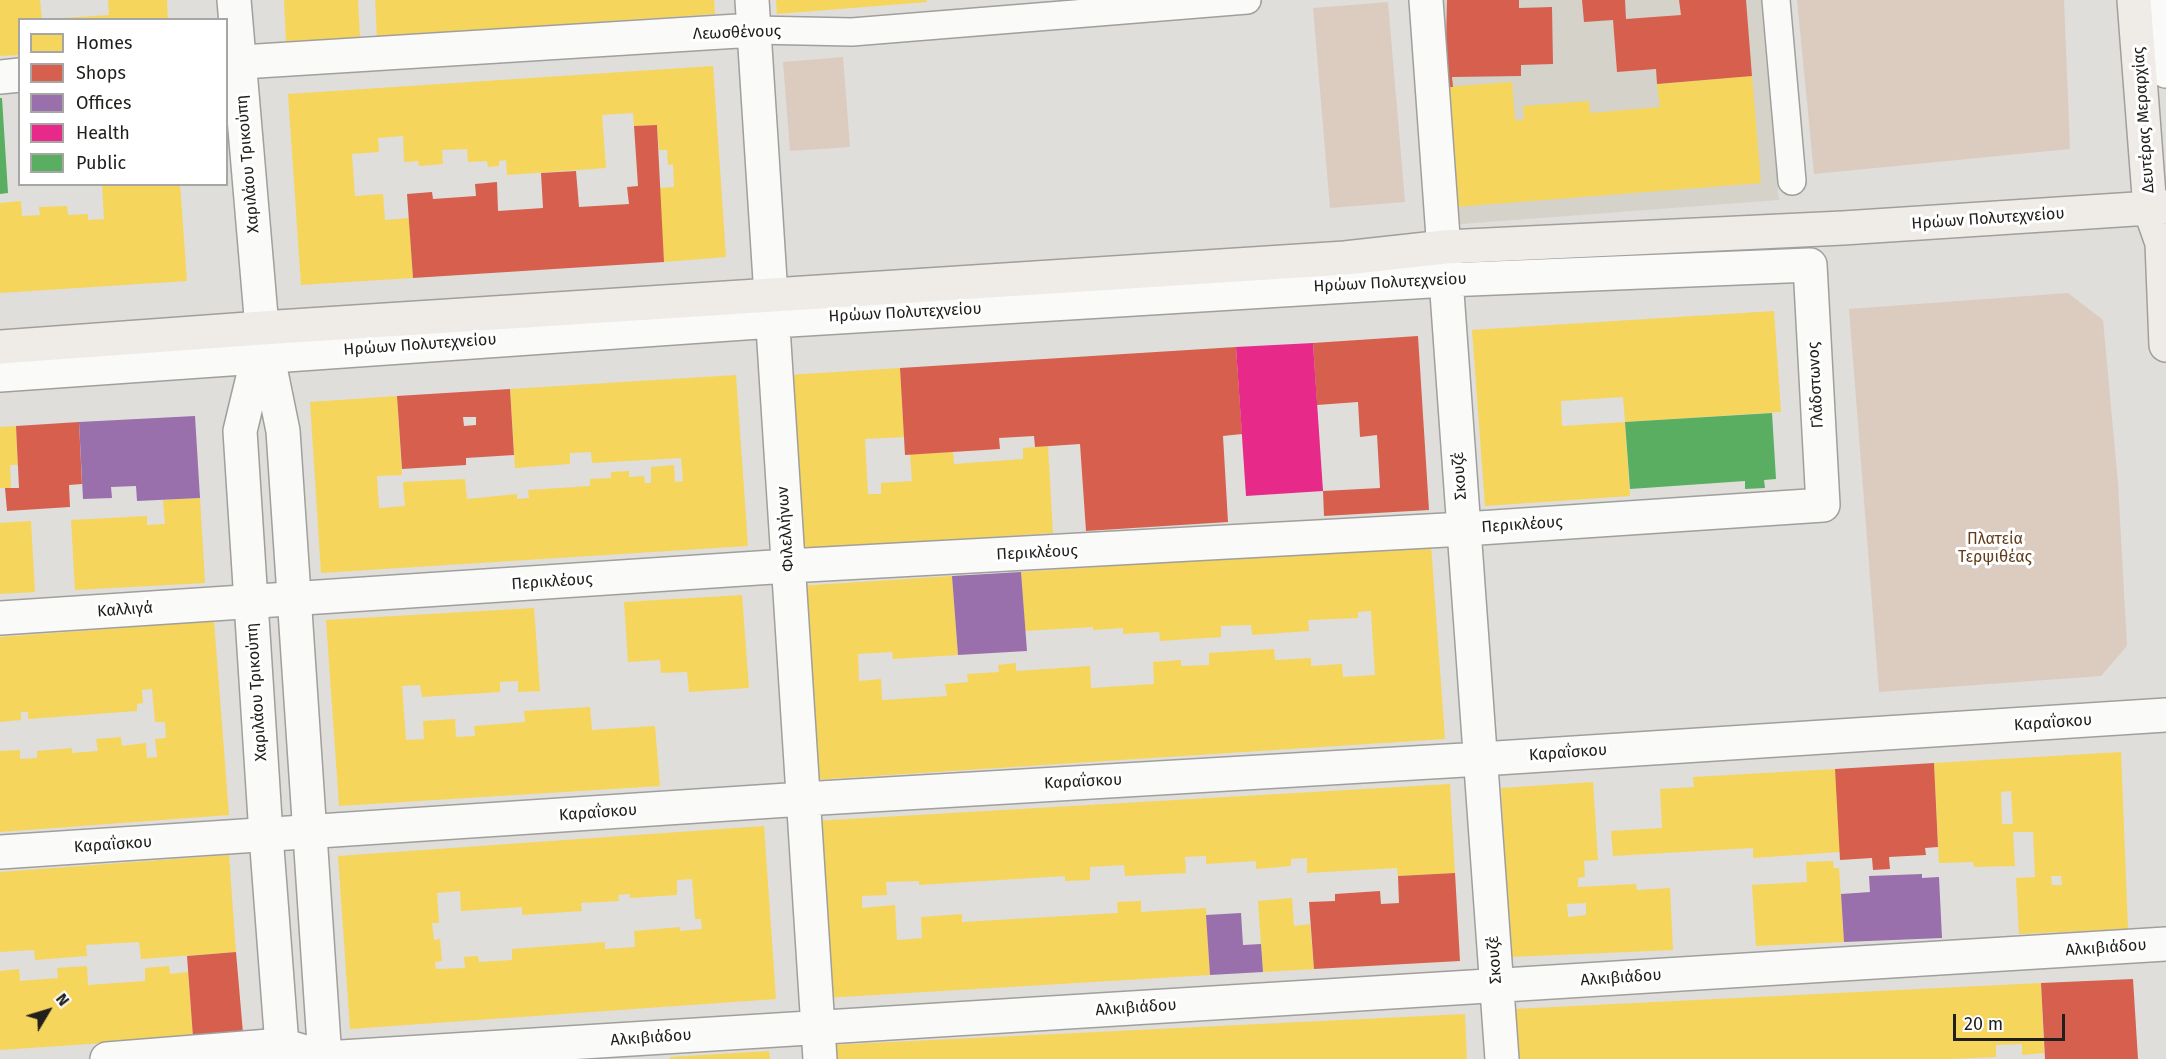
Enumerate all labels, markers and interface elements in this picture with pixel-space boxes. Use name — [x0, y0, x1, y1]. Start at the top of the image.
legend — [18, 18, 228, 186]
street label: Λεωσθένους — [692, 22, 782, 44]
text: Homes — [76, 32, 132, 54]
street label: Δευτέρας Μεραρχίας — [2129, 46, 2159, 194]
text: Shops — [76, 62, 126, 84]
text: Offices — [76, 92, 131, 114]
street label: Χαριλάου Τρικούπη — [232, 94, 264, 234]
text: Health — [76, 122, 130, 144]
text: Public — [76, 152, 126, 174]
street label: Ηρώων Πολυτεχνείου — [1911, 204, 2065, 234]
street label: Ηρώων Πολυτεχνείου — [1313, 269, 1467, 297]
street label: Ηρώων Πολυτεχνείου — [828, 299, 982, 327]
street label: Ηρώων Πολυτεχνείου — [343, 330, 497, 360]
street label: Γλάδστωνος — [1804, 341, 1828, 429]
street label: Σκουζέ — [1449, 452, 1471, 500]
street label: Φιλελλήνων — [773, 486, 799, 572]
street label: Περικλέους — [1481, 513, 1563, 537]
park label: Πλατεία Τερψιθέας — [1958, 530, 2032, 568]
street label: Περικλέους — [996, 541, 1078, 565]
street label: Περικλέους — [511, 570, 593, 594]
street label: Καλλιγά — [97, 598, 153, 622]
street label: Χαριλάου Τρικούπη — [243, 622, 271, 762]
street label: Καραΐσκου — [2013, 711, 2093, 735]
street label: Καραΐσκου — [1528, 741, 1608, 765]
street label: Καραΐσκου — [1043, 770, 1123, 794]
street label: Καραΐσκου — [558, 801, 638, 825]
street label: Καραΐσκου — [73, 833, 153, 857]
street label: Σκουζέ — [1484, 936, 1506, 984]
street label: Αλκιβιάδου — [2065, 936, 2147, 960]
street label: Αλκιβιάδου — [1580, 966, 1662, 990]
north arrow — [18, 981, 78, 1041]
text: N — [52, 990, 73, 1010]
street label: Αλκιβιάδου — [1095, 996, 1177, 1020]
scale bar — [1956, 1002, 2068, 1040]
text: 20 m — [1964, 1013, 2003, 1035]
street label: Αλκιβιάδου — [610, 1026, 692, 1050]

